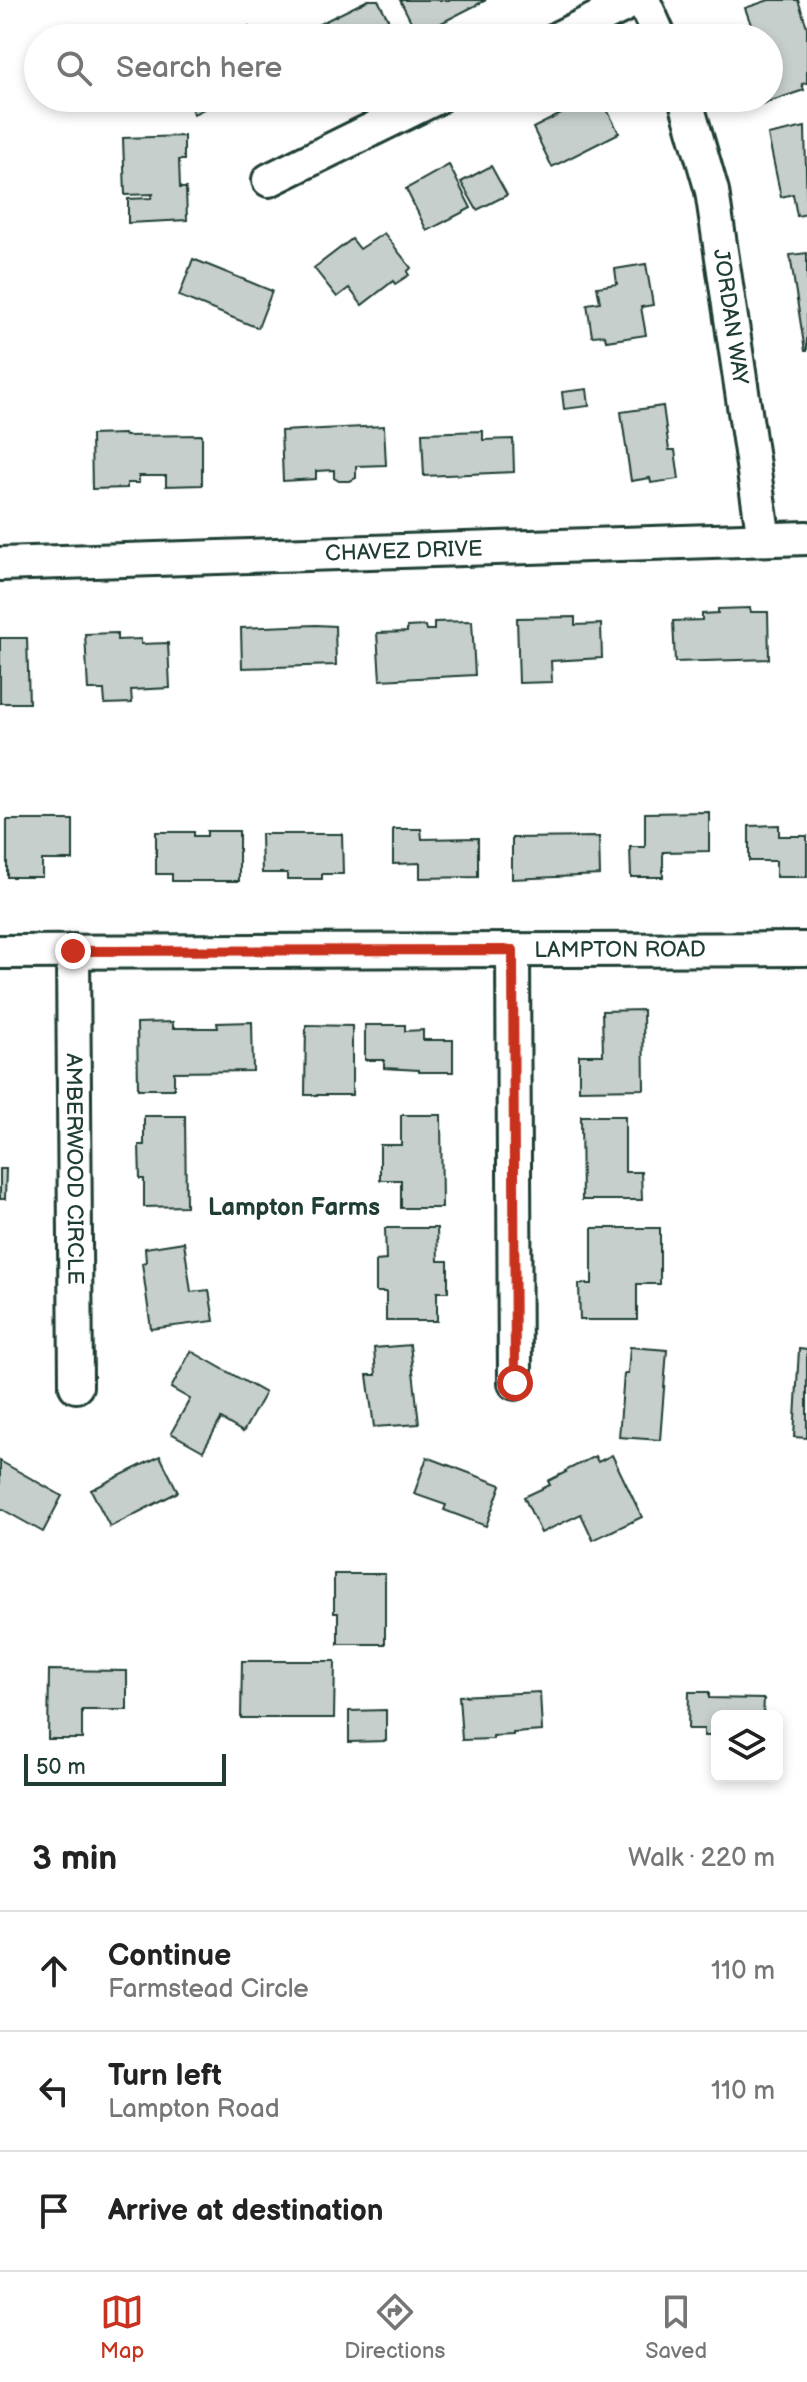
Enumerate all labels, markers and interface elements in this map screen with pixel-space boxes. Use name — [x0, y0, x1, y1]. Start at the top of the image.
search box — [24, 24, 783, 112]
icon: search — [52, 46, 96, 90]
text: Search here — [116, 50, 282, 86]
street label: JORDAN WAY — [707, 247, 754, 387]
street label: CHAVEZ DRIVE — [325, 535, 483, 567]
route end — [55, 933, 91, 969]
street label: LAMPTON ROAD — [534, 936, 706, 964]
street label: AMBERWOOD CIRCLE — [60, 1053, 89, 1285]
district label: Lampton Farms — [208, 1193, 380, 1222]
route start — [497, 1365, 533, 1401]
map controls — [711, 1710, 783, 1782]
button: layers — [711, 1710, 783, 1782]
scale bar — [24, 1750, 226, 1786]
text: 50 m — [36, 1754, 86, 1781]
text: 3 min — [32, 1838, 117, 1879]
text: Walk · 220 m — [628, 1843, 775, 1874]
text: Continue — [108, 1938, 231, 1974]
icon: ahead — [32, 1949, 76, 1993]
text: 110 m — [711, 1956, 775, 1987]
text: Farmstead Circle — [108, 1974, 309, 2005]
text: Turn left — [108, 2058, 222, 2094]
icon: left — [32, 2069, 76, 2113]
text: 110 m — [711, 2076, 775, 2107]
text: Lampton Road — [108, 2094, 280, 2125]
icon: arrive — [32, 2189, 76, 2233]
text: Arrive at destination — [108, 2193, 384, 2229]
tab: Map — [100, 2290, 144, 2365]
tab: Directions — [344, 2290, 445, 2365]
tab: Saved — [645, 2290, 707, 2365]

